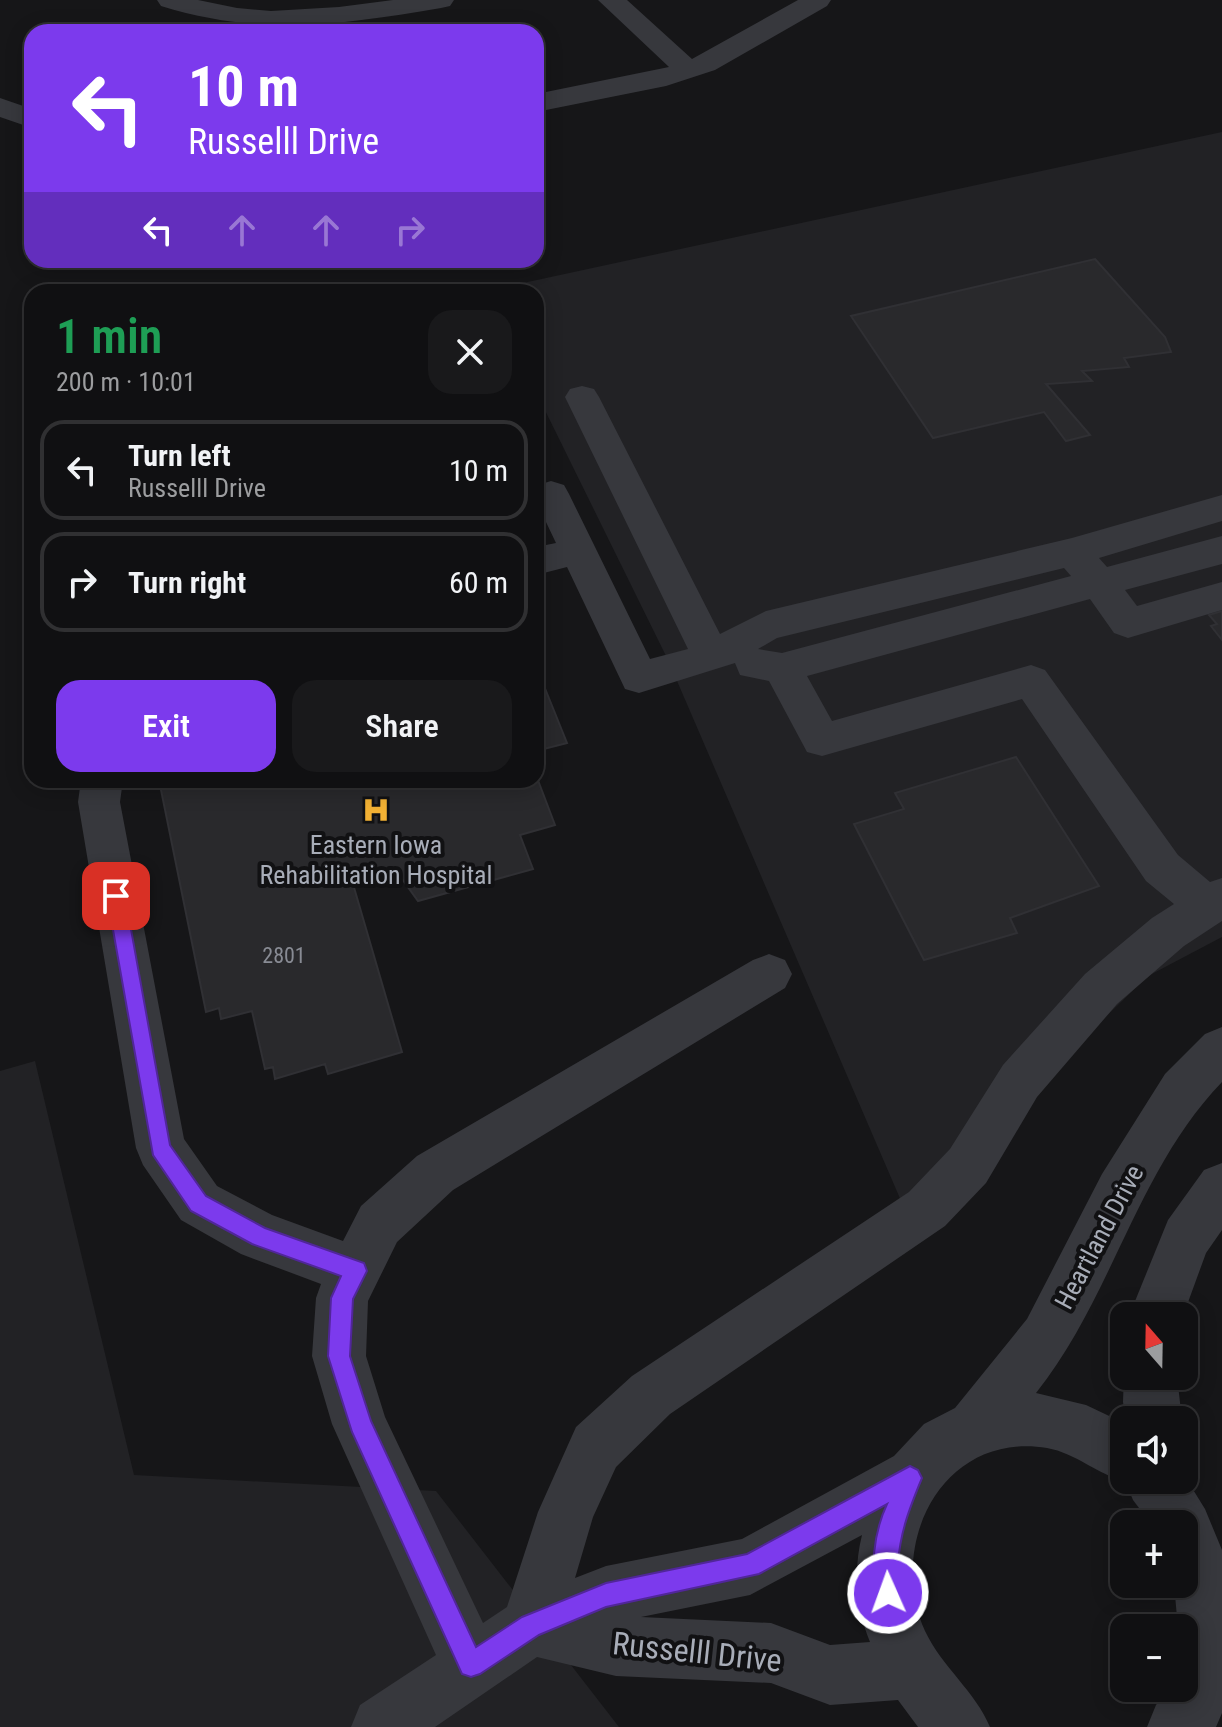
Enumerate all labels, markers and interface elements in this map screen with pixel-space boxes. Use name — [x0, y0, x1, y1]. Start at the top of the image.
text: 10 m — [188, 54, 299, 120]
icon: left — [56, 56, 160, 160]
text: Russelll Drive — [188, 121, 379, 163]
icon: left — [136, 208, 180, 252]
icon: ahead — [220, 208, 264, 252]
icon: ahead — [304, 208, 348, 252]
icon: right — [388, 208, 432, 252]
text: 1 min — [56, 308, 162, 365]
button: close — [428, 310, 512, 394]
text: 200 m · 10:01 — [56, 367, 196, 397]
text: Turn left — [128, 438, 231, 473]
icon: left — [60, 448, 104, 492]
text: 10 m — [449, 453, 508, 488]
text: Russelll Drive — [128, 473, 266, 503]
icon: right — [60, 560, 104, 604]
text: Turn right — [128, 565, 246, 600]
text: 60 m — [449, 565, 508, 600]
button: Exit — [56, 680, 276, 772]
button: Share — [292, 680, 512, 772]
hospital icon: Eastern Iowa Rehabilitation Hospital — [361, 795, 391, 825]
place label: Eastern Iowa Rehabilitation Hospital — [259, 830, 493, 890]
pin — [82, 862, 150, 930]
icon: arrive — [94, 874, 138, 918]
house number: 2801 — [262, 943, 306, 968]
street label: Heartland Drive — [1048, 1160, 1150, 1314]
north arrow — [1110, 1302, 1198, 1390]
map controls — [1110, 1302, 1198, 1702]
button: sound — [1110, 1406, 1198, 1494]
button: + — [1110, 1510, 1198, 1598]
position arrow — [846, 1551, 930, 1635]
button: − — [1110, 1614, 1198, 1702]
street label: Russelll Drive — [611, 1624, 783, 1680]

